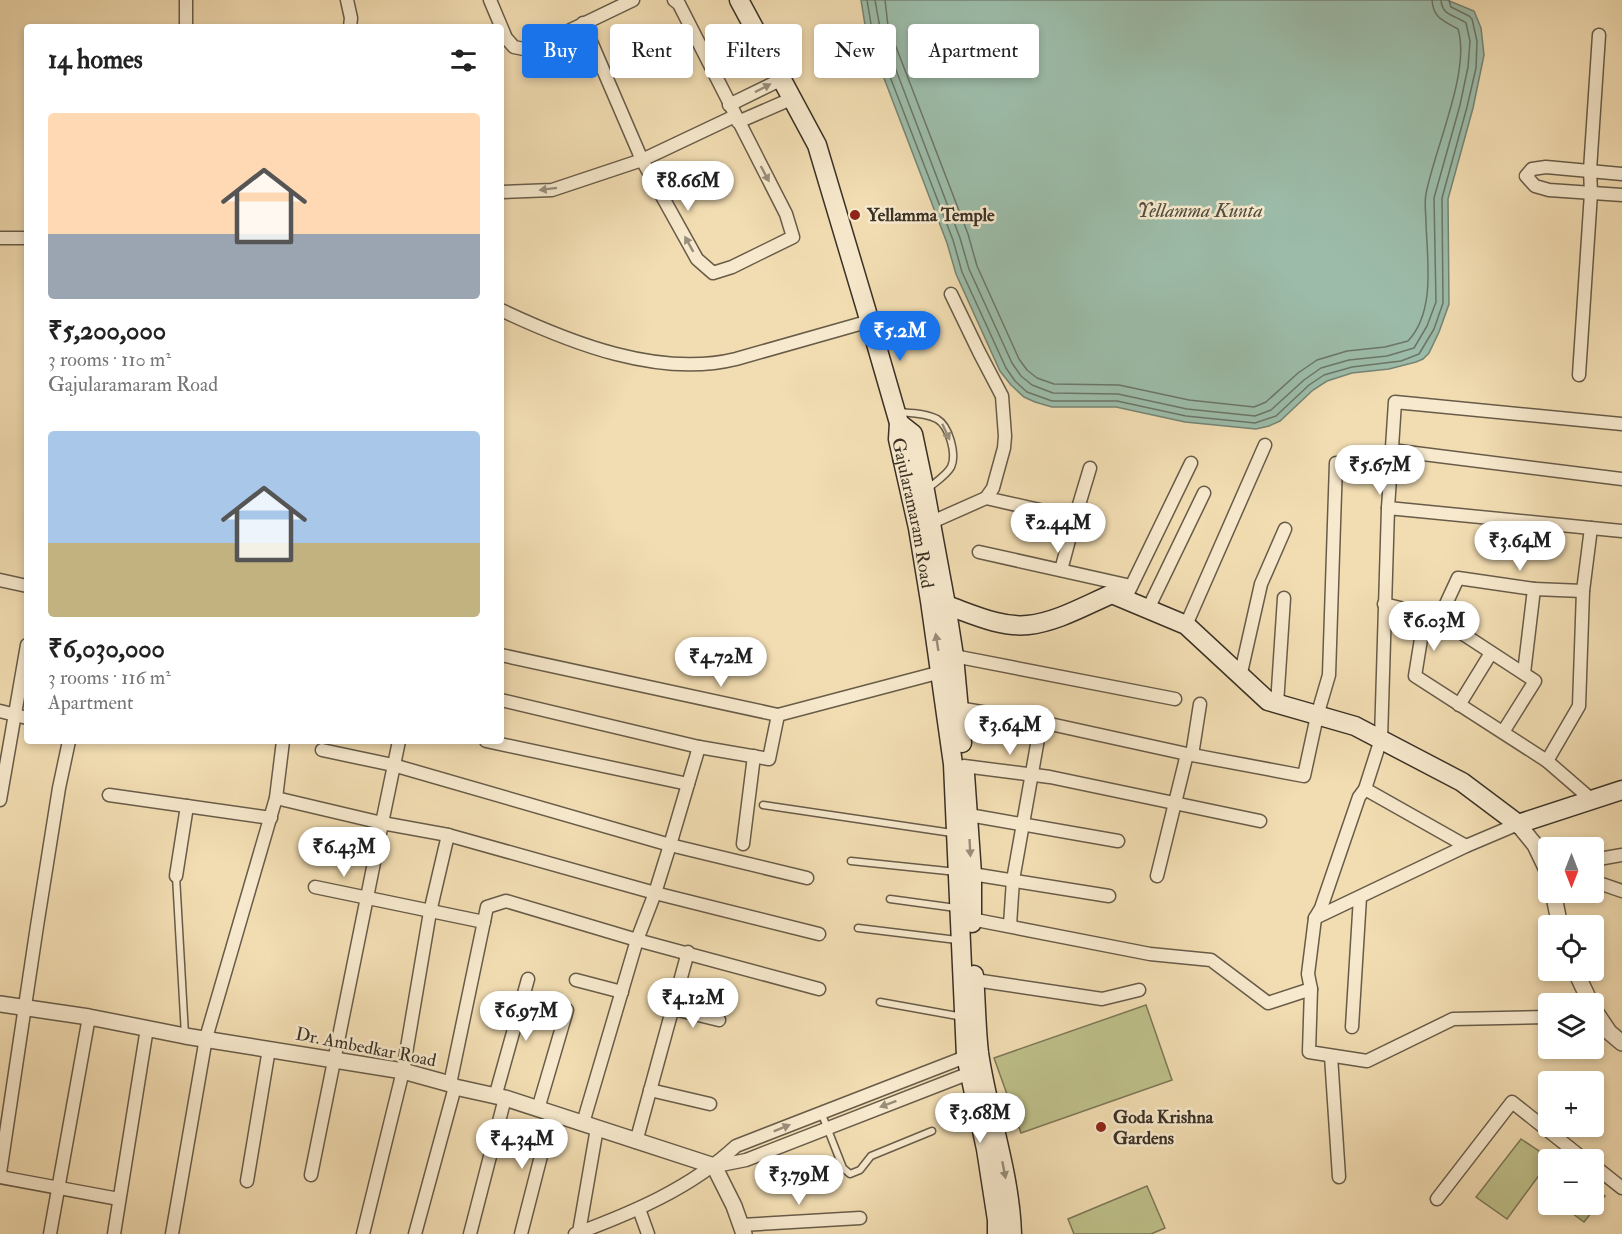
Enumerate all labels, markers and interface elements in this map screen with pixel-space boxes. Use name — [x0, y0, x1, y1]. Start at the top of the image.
chip: Buy — [522, 24, 598, 78]
chip: Rent — [610, 24, 693, 78]
chip: Filters — [705, 24, 802, 78]
chip: New — [814, 24, 896, 78]
chip: Apartment — [908, 24, 1039, 78]
text: 14 homes — [48, 44, 143, 76]
icon: filters — [447, 44, 480, 77]
one-way arrow — [754, 83, 771, 93]
icon: home — [210, 152, 318, 260]
pin: ₹8.66M — [639, 161, 737, 212]
one-way arrow — [760, 166, 770, 183]
text: ₹8.66M — [656, 168, 720, 193]
one-way arrow — [538, 185, 557, 194]
water label: Yellamma Kunta — [1137, 198, 1263, 223]
place label: Yellamma Temple — [866, 204, 995, 227]
marker: Yellamma Temple — [848, 208, 862, 222]
one-way arrow — [684, 235, 694, 252]
pin: ₹5.2M — [858, 311, 942, 362]
text: ₹5,200,000 — [48, 315, 166, 347]
text: ₹5.2M — [873, 318, 927, 343]
text: 3 rooms · 110 m² — [48, 347, 171, 372]
text: Gajularamaram Road — [48, 372, 218, 397]
one-way arrow — [940, 423, 950, 441]
street label: Gajularamaram Road — [886, 436, 939, 590]
pin: ₹5.67M — [1331, 445, 1429, 496]
text: ₹5.67M — [1349, 452, 1411, 477]
icon: home — [210, 470, 318, 578]
pin: ₹2.44M — [1009, 503, 1107, 554]
text: ₹2.44M — [1025, 510, 1091, 535]
pin: ₹3.64M — [1471, 521, 1569, 572]
text: ₹3.64M — [1488, 528, 1552, 553]
pin: ₹6.03M — [1385, 601, 1483, 652]
text: ₹6.03M — [1403, 608, 1465, 633]
text: ₹6,030,000 — [48, 633, 165, 665]
one-way arrow — [932, 633, 941, 652]
pin: ₹4.72M — [672, 637, 770, 688]
text: ₹4.72M — [689, 644, 753, 669]
text: 3 rooms · 116 m² — [48, 665, 171, 690]
text: Apartment — [48, 690, 133, 715]
pin: ₹3.64M — [961, 705, 1059, 756]
text: ₹3.64M — [978, 712, 1042, 737]
pin: ₹6.43M — [295, 827, 393, 878]
text: ₹6.43M — [312, 834, 376, 859]
north arrow — [1538, 837, 1604, 903]
map controls — [1538, 837, 1604, 1215]
one-way arrow — [966, 839, 975, 858]
button: locate — [1538, 915, 1604, 981]
pin: ₹4.12M — [644, 978, 742, 1029]
text: ₹4.12M — [661, 985, 725, 1010]
pin: ₹6.97M — [477, 991, 575, 1042]
button: layers — [1538, 993, 1604, 1059]
text: ₹6.97M — [494, 998, 558, 1023]
street label: Dr. Ambedkar Road — [294, 1023, 438, 1072]
button: + — [1538, 1071, 1604, 1137]
pin: ₹3.68M — [931, 1093, 1029, 1144]
one-way arrow — [879, 1099, 897, 1109]
text: ₹3.68M — [949, 1100, 1011, 1125]
place label: Goda Krishna Gardens — [1113, 1106, 1214, 1150]
pin: ₹4.34M — [473, 1119, 571, 1170]
marker: Goda Krishna Gardens — [1094, 1120, 1108, 1134]
one-way arrow — [774, 1123, 792, 1133]
text: ₹4.34M — [490, 1126, 554, 1151]
button: − — [1538, 1149, 1604, 1215]
pin: ₹3.79M — [750, 1155, 848, 1206]
one-way arrow — [1000, 1161, 1009, 1180]
text: ₹3.79M — [769, 1162, 830, 1187]

